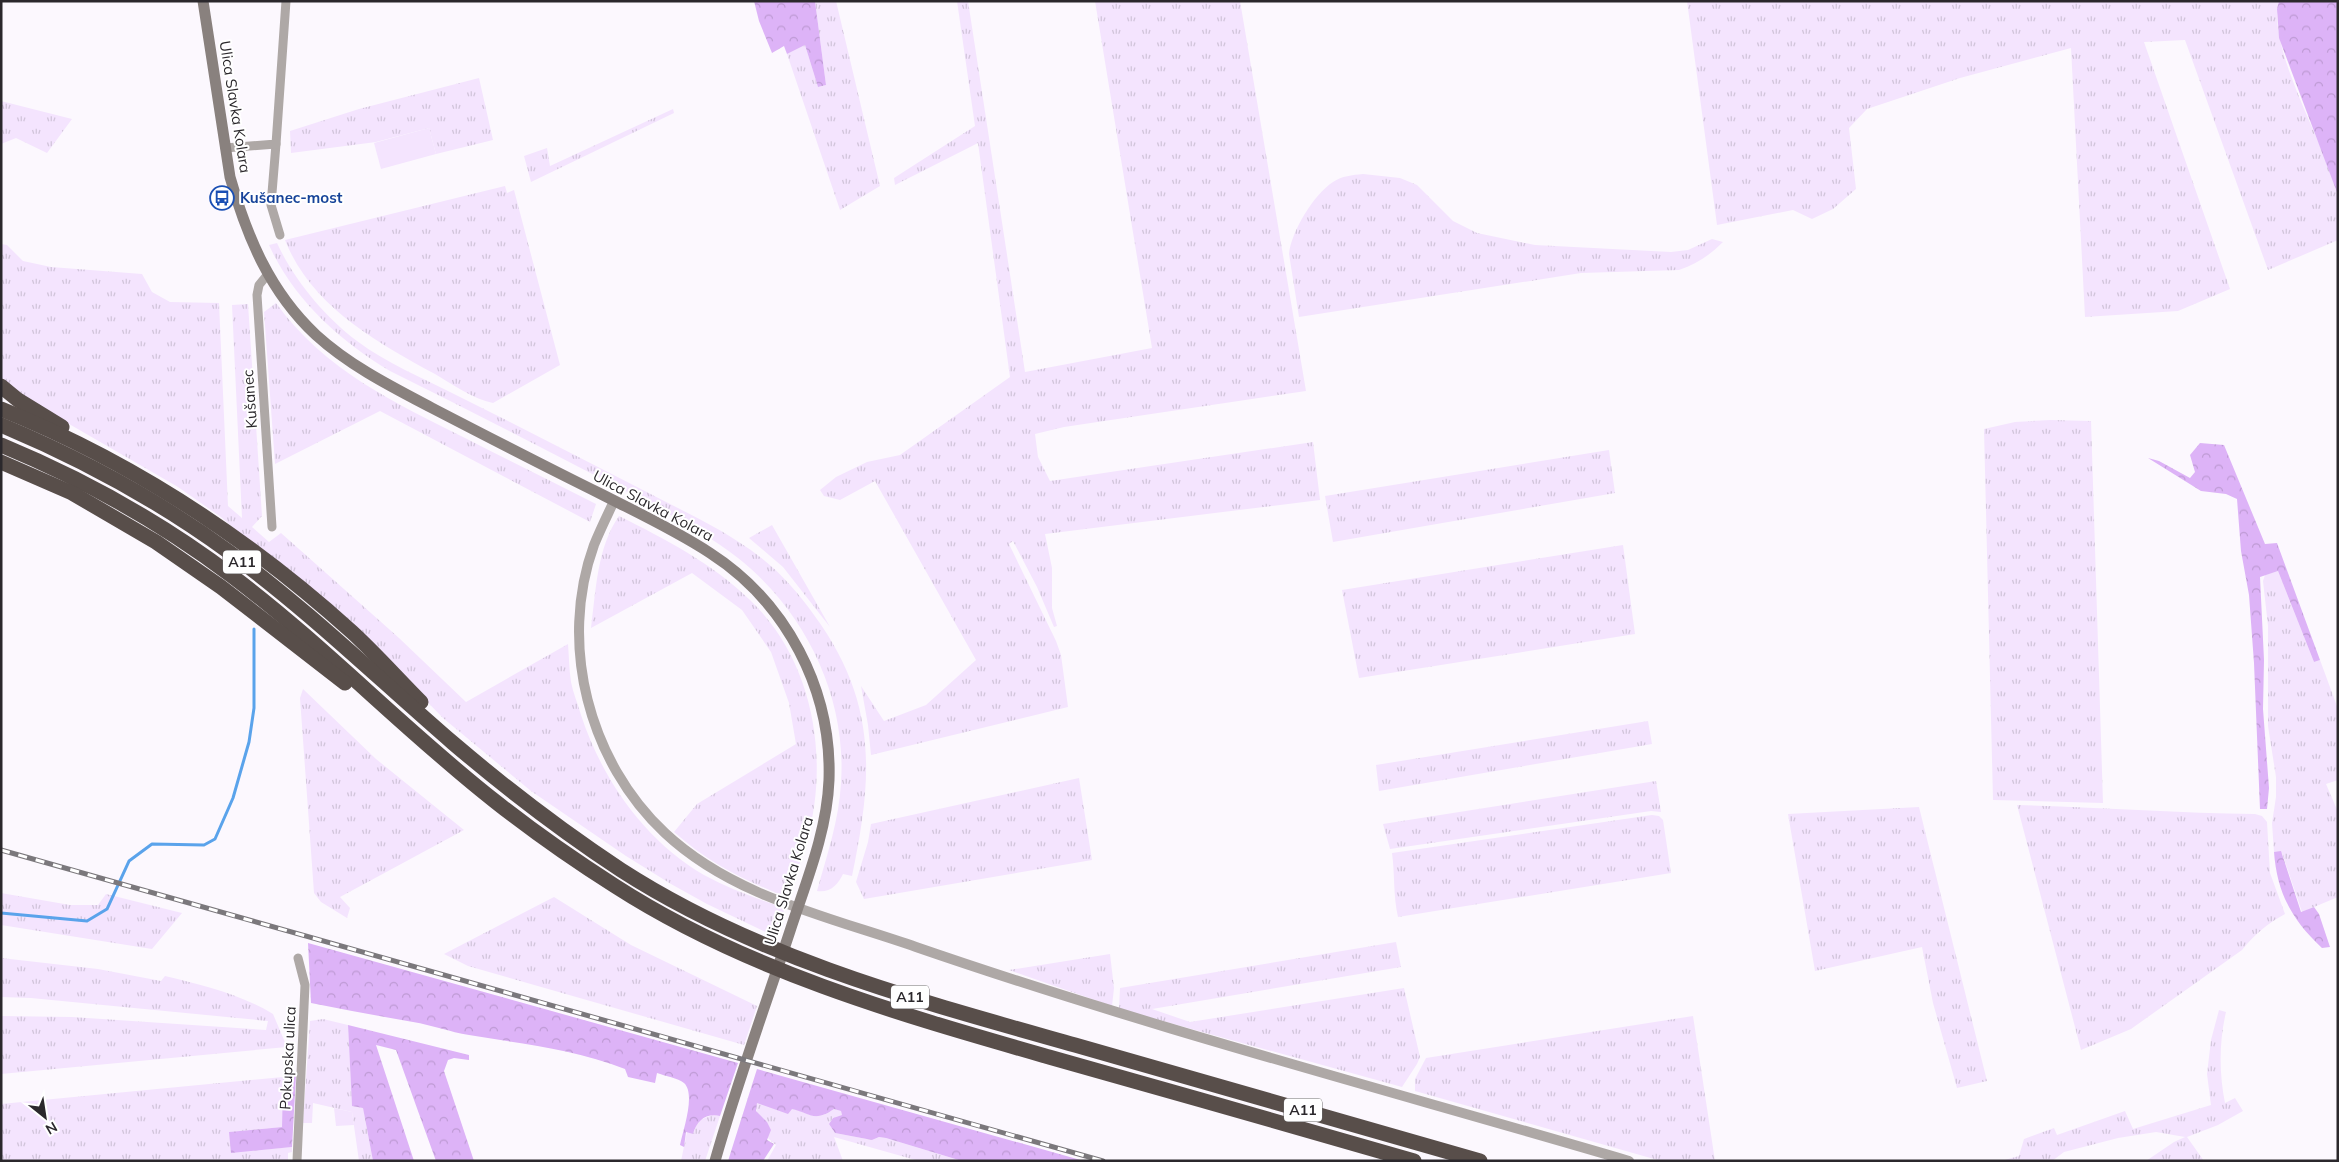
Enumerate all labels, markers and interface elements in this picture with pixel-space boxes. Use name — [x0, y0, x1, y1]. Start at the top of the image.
street label: Ulica Slavka Kolara — [216, 39, 255, 174]
bus stop icon: Kušanec-most — [209, 185, 235, 211]
place label: Kušanec-most — [240, 188, 343, 207]
street label: Kušanec — [238, 369, 261, 429]
street label: Ulica Slavka Kolara — [590, 466, 717, 545]
road number: A11 — [223, 550, 261, 574]
street label: Ulica Slavka Kolara — [760, 814, 817, 948]
road number: A11 — [891, 986, 929, 1009]
street label: Pokupska ulica — [275, 1006, 300, 1110]
north arrow — [20, 1092, 70, 1142]
road number: A11 — [1284, 1098, 1322, 1122]
text: N — [42, 1118, 61, 1139]

